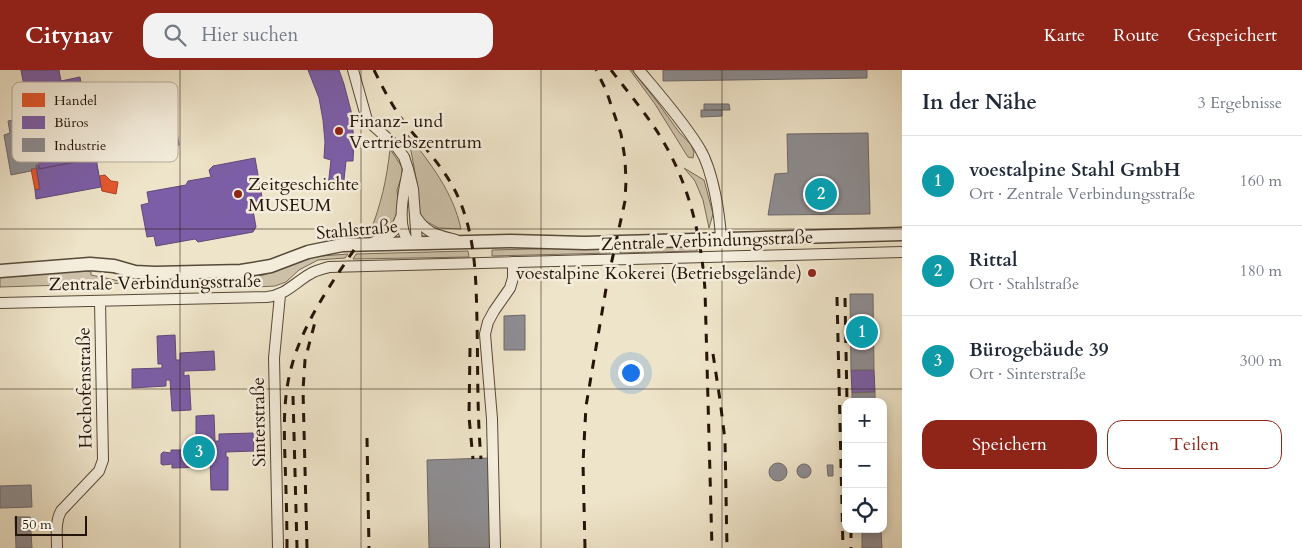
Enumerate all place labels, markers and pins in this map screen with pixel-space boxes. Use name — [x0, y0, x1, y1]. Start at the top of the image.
place label: Finanz- und Vertriebszentrum — [349, 109, 483, 155]
marker: Finanz- und Vertriebszentrum — [333, 125, 345, 137]
place label: Zeitgeschichte MUSEUM — [248, 172, 359, 218]
pin: 2 — [805, 175, 837, 213]
marker: Zeitgeschichte MUSEUM — [232, 188, 244, 200]
place label: voestalpine Kokerei (Betriebsgelände) — [516, 261, 802, 286]
marker: voestalpine Kokerei (Betriebsgelände) — [806, 267, 818, 279]
pin: 1 — [846, 313, 878, 351]
pin: 3 — [183, 433, 215, 471]

